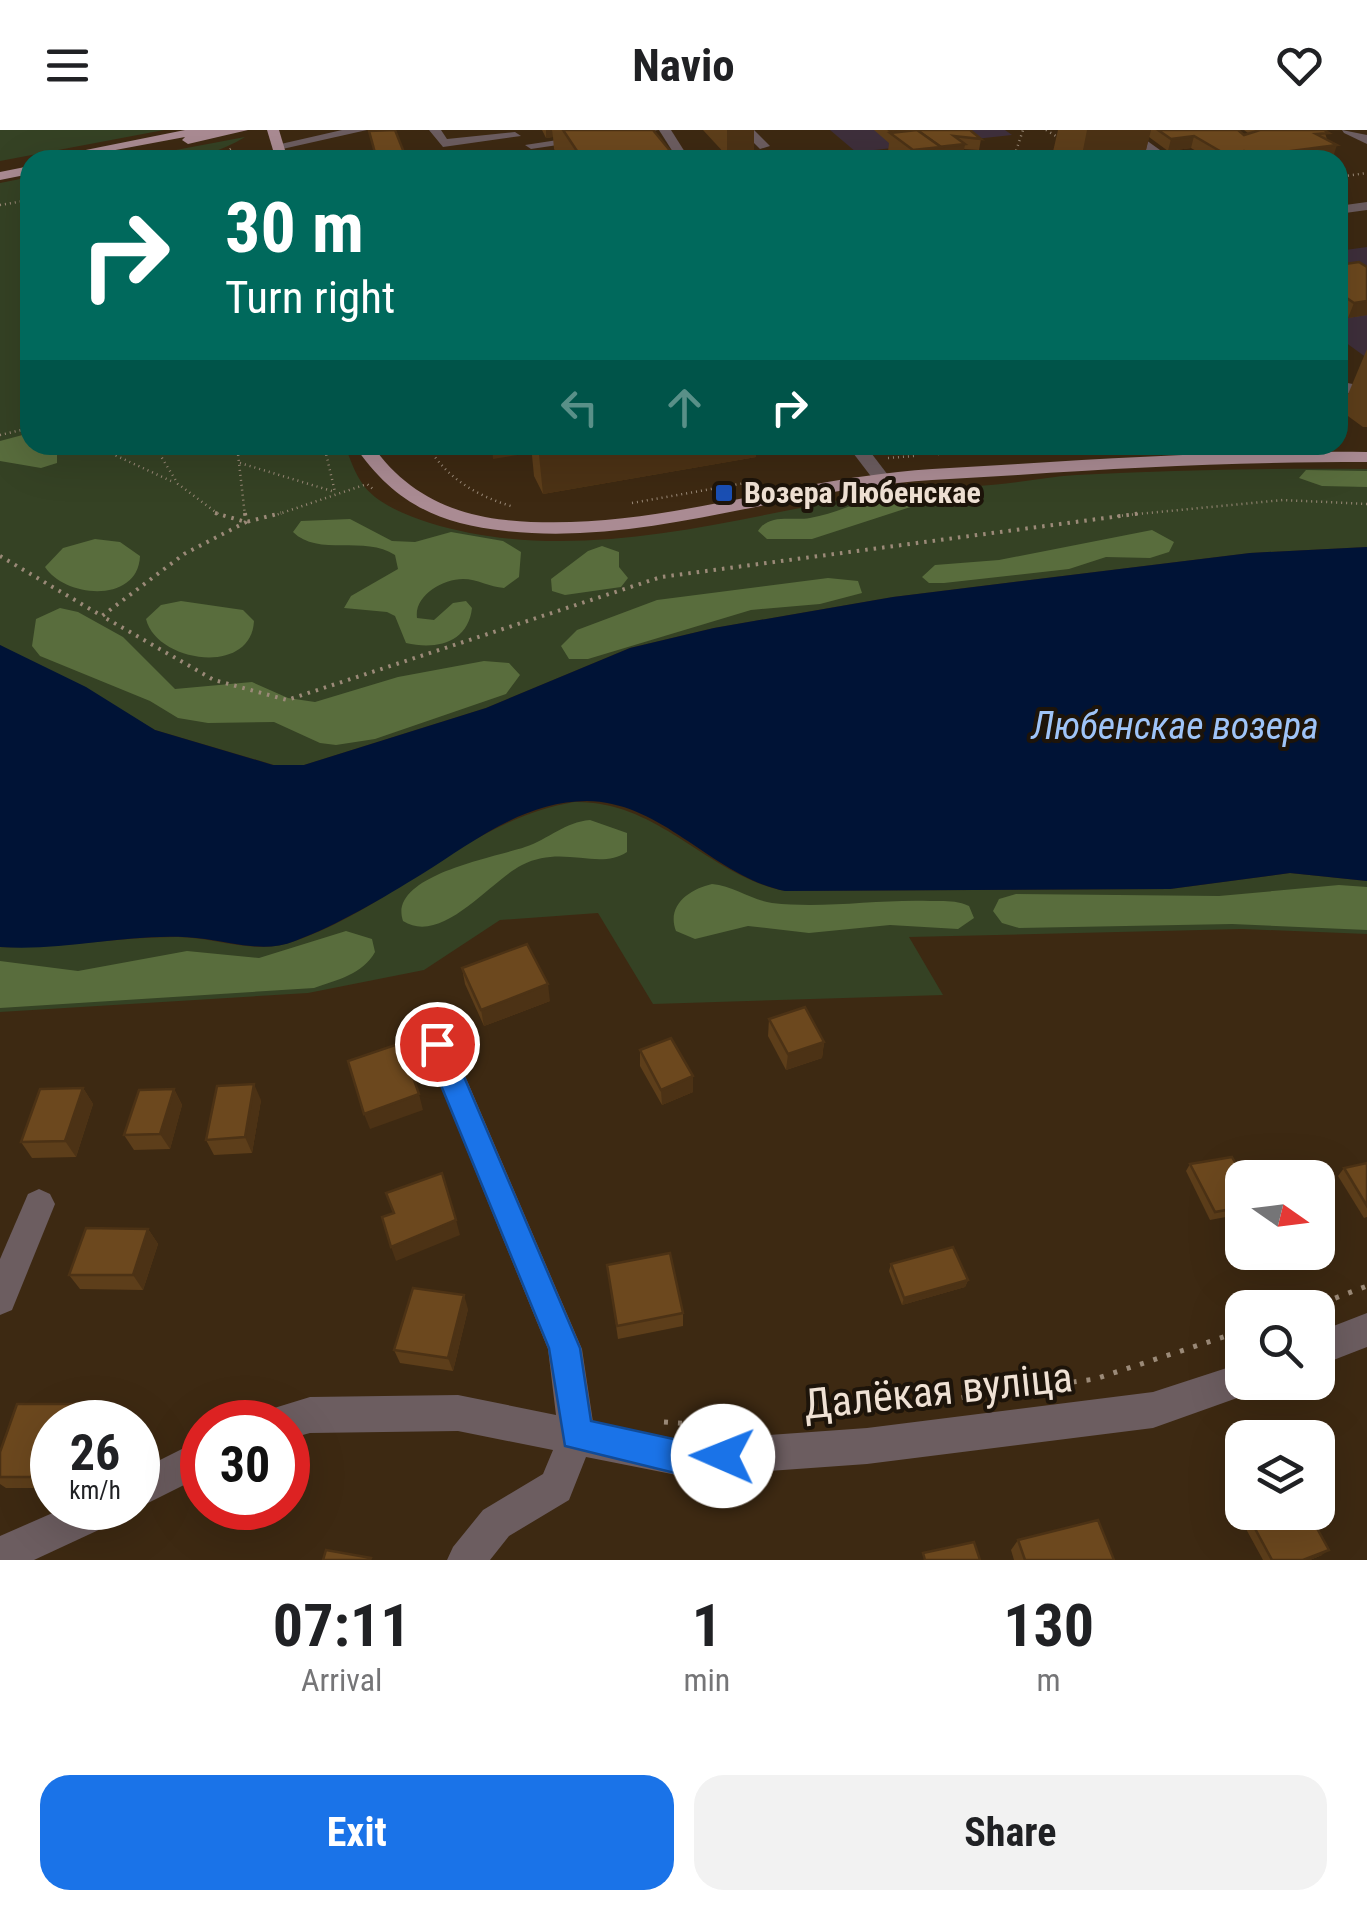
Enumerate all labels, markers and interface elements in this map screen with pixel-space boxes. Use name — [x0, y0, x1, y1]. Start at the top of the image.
icon: menu — [40, 38, 95, 93]
icon: heart — [1272, 38, 1327, 93]
text: Navio — [632, 39, 735, 92]
text: 30 m — [225, 187, 364, 269]
icon: right — [60, 190, 190, 320]
text: Turn right — [225, 271, 395, 324]
icon: left — [552, 380, 607, 435]
icon: ahead — [657, 380, 712, 435]
icon: right — [762, 380, 817, 435]
place label: Возера Любенскае — [744, 475, 981, 510]
marker: Возера Любенскае — [713, 482, 735, 504]
water label: Любенскае возера — [1030, 704, 1319, 748]
pin — [395, 1002, 480, 1087]
icon: arrive — [410, 1017, 465, 1072]
north arrow — [1225, 1160, 1335, 1270]
map controls — [1225, 1160, 1335, 1530]
button: search — [1225, 1290, 1335, 1400]
street label: Далёкая вуліца — [801, 1352, 1075, 1429]
speed limit sign: 30 — [180, 1400, 310, 1530]
position arrow — [671, 1404, 775, 1508]
button: layers — [1225, 1420, 1335, 1530]
text: 26 — [70, 1424, 120, 1482]
text: km/h — [69, 1476, 121, 1505]
text: 07:11 — [273, 1590, 411, 1661]
text: 1 — [692, 1590, 722, 1661]
text: 130 — [1003, 1590, 1094, 1661]
text: Arrival — [301, 1661, 382, 1699]
text: min — [683, 1661, 730, 1699]
text: m — [1037, 1661, 1061, 1699]
button: Exit — [40, 1775, 674, 1890]
button: Share — [694, 1775, 1327, 1890]

